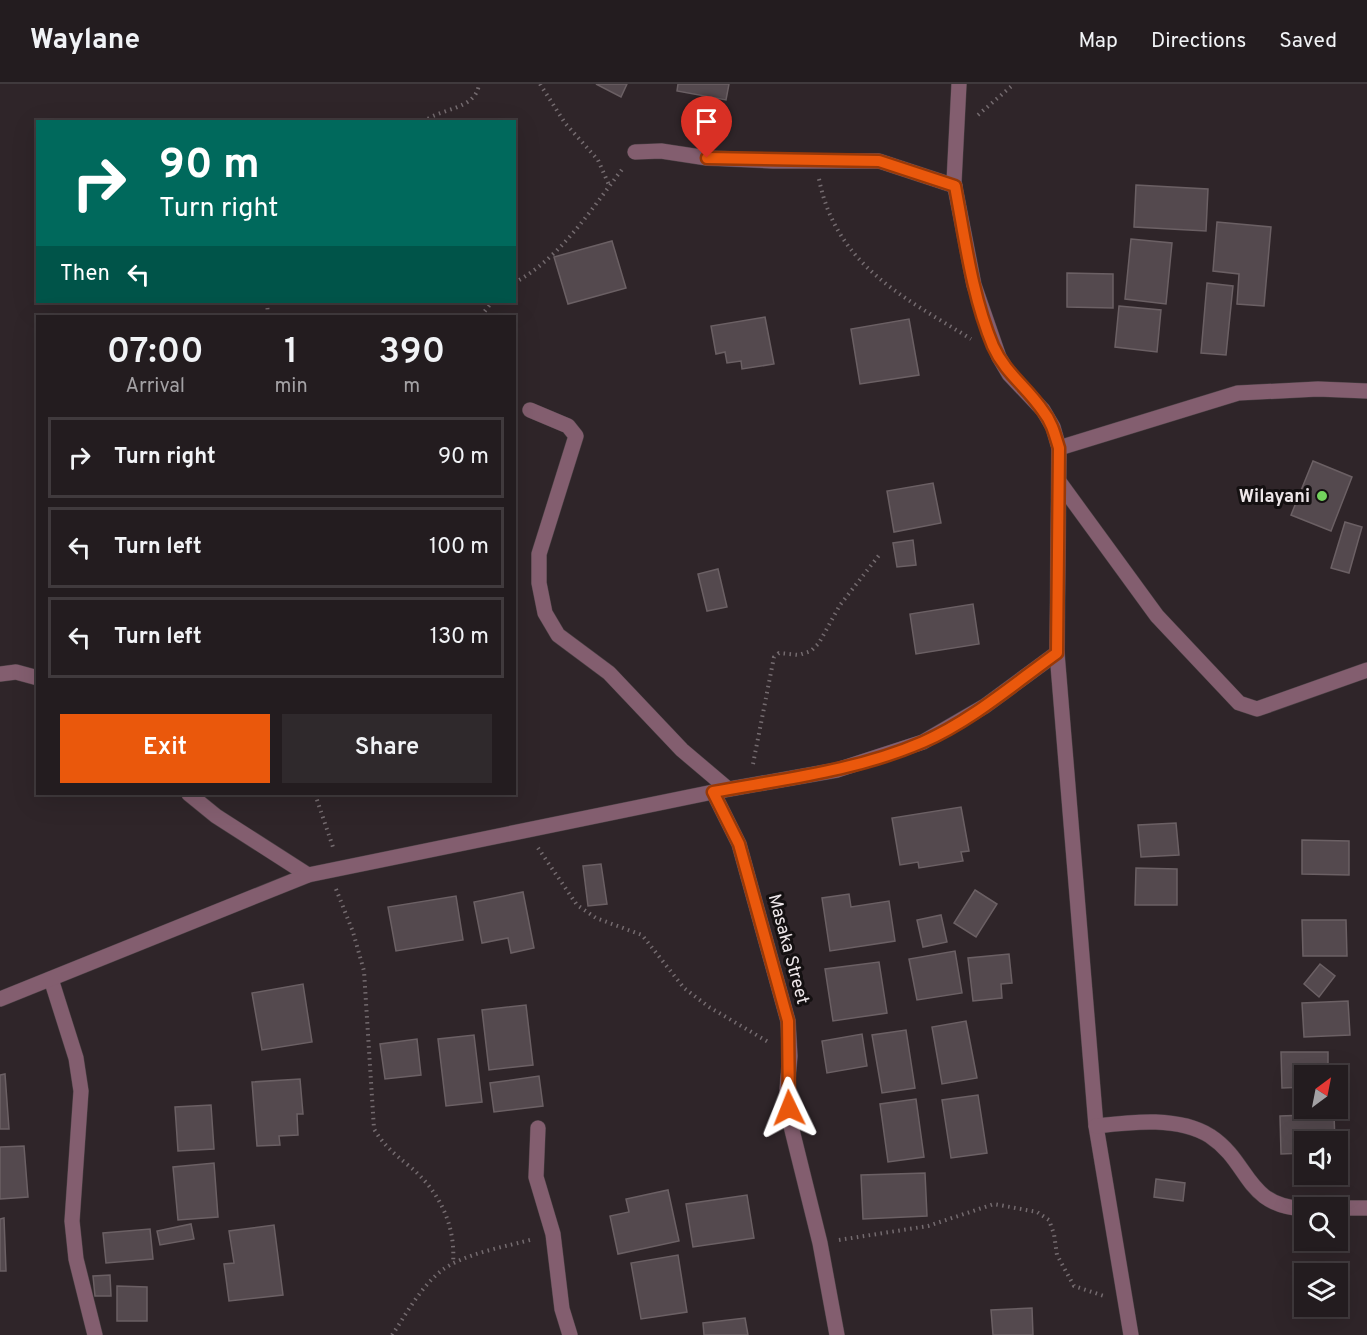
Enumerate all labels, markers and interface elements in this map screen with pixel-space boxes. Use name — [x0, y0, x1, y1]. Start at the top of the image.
text: Waylane — [30, 23, 140, 59]
text: Map — [1078, 28, 1118, 55]
text: Directions — [1151, 28, 1246, 55]
text: Saved — [1279, 28, 1337, 55]
pin — [681, 96, 732, 158]
icon: arrive — [690, 105, 723, 138]
text: 90 m — [159, 140, 260, 193]
icon: right — [60, 144, 138, 222]
text: Turn right — [159, 192, 278, 226]
icon: left — [122, 258, 155, 291]
text: Then — [60, 261, 110, 288]
text: 07:00 — [107, 330, 204, 376]
text: 1 — [284, 330, 298, 376]
text: 390 — [378, 330, 445, 376]
text: Arrival — [125, 374, 185, 400]
text: min — [274, 374, 308, 400]
text: m — [403, 374, 420, 400]
icon: right — [63, 441, 96, 474]
text: Turn right — [114, 444, 216, 471]
text: 90 m — [438, 444, 489, 471]
place label: Wilayani — [1239, 486, 1310, 509]
marker: Wilayani — [1315, 489, 1329, 503]
icon: left — [63, 531, 96, 564]
text: Turn left — [114, 534, 202, 561]
text: 100 m — [429, 534, 489, 561]
icon: left — [63, 621, 96, 654]
text: Turn left — [114, 624, 202, 651]
text: 130 m — [430, 624, 489, 651]
button: Exit — [60, 714, 270, 783]
button: Share — [282, 714, 492, 783]
street label: Masaka Street — [762, 892, 813, 1007]
north arrow — [1294, 1065, 1348, 1119]
map controls — [1294, 1065, 1348, 1317]
position arrow — [757, 1076, 821, 1140]
button: sound — [1294, 1131, 1348, 1185]
button: search — [1294, 1197, 1348, 1251]
button: layers — [1294, 1263, 1348, 1317]

